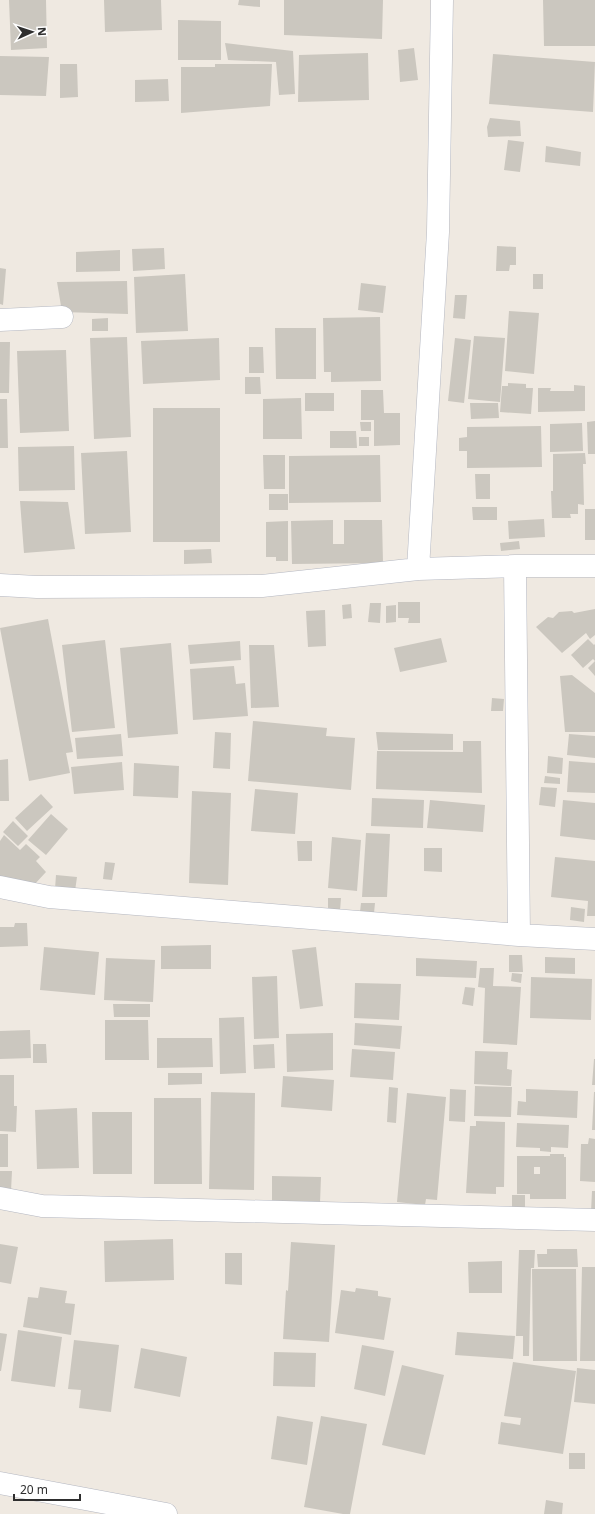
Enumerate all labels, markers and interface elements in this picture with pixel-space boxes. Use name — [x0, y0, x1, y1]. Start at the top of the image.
north arrow — [12, 12, 52, 52]
text: N — [35, 27, 50, 36]
scale bar — [14, 1476, 80, 1502]
text: 20 m — [20, 1481, 48, 1498]

